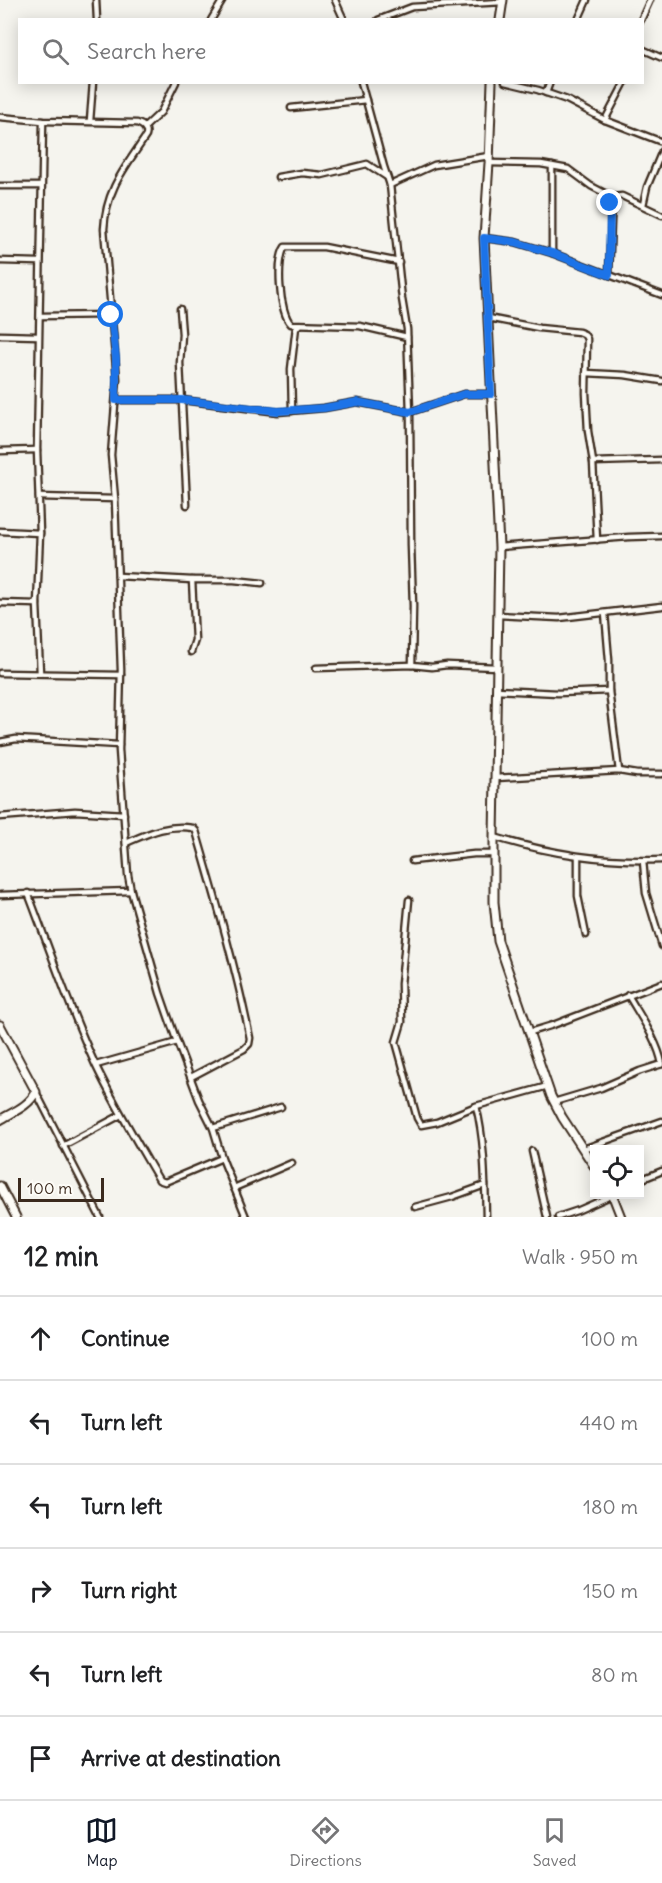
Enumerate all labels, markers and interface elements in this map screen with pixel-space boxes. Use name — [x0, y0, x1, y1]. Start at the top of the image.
search box — [18, 18, 644, 84]
icon: search — [39, 35, 72, 68]
text: Search here — [87, 37, 206, 65]
route end — [596, 189, 622, 215]
route start — [97, 301, 123, 327]
map controls — [590, 1145, 644, 1199]
button: locate — [590, 1145, 644, 1199]
scale bar — [18, 1175, 104, 1202]
text: 100 m — [27, 1178, 72, 1198]
text: 12 min — [24, 1240, 98, 1273]
text: Walk · 950 m — [522, 1244, 638, 1269]
icon: ahead — [24, 1322, 57, 1355]
text: Continue — [81, 1324, 170, 1352]
text: 100 m — [581, 1326, 638, 1351]
icon: left — [24, 1406, 57, 1439]
text: Turn left — [81, 1408, 162, 1436]
text: 440 m — [579, 1410, 638, 1435]
icon: left — [24, 1490, 57, 1523]
text: Turn left — [81, 1492, 162, 1520]
text: 180 m — [583, 1494, 638, 1519]
icon: right — [24, 1574, 57, 1607]
text: Turn right — [81, 1576, 177, 1604]
text: 150 m — [583, 1578, 638, 1603]
icon: left — [24, 1658, 57, 1691]
text: Turn left — [81, 1660, 162, 1688]
text: 80 m — [591, 1662, 638, 1687]
icon: arrive — [24, 1742, 57, 1775]
text: Arrive at destination — [81, 1744, 281, 1772]
tab: Map — [85, 1814, 118, 1870]
tab: Directions — [289, 1814, 362, 1870]
tab: Saved — [533, 1814, 577, 1870]

